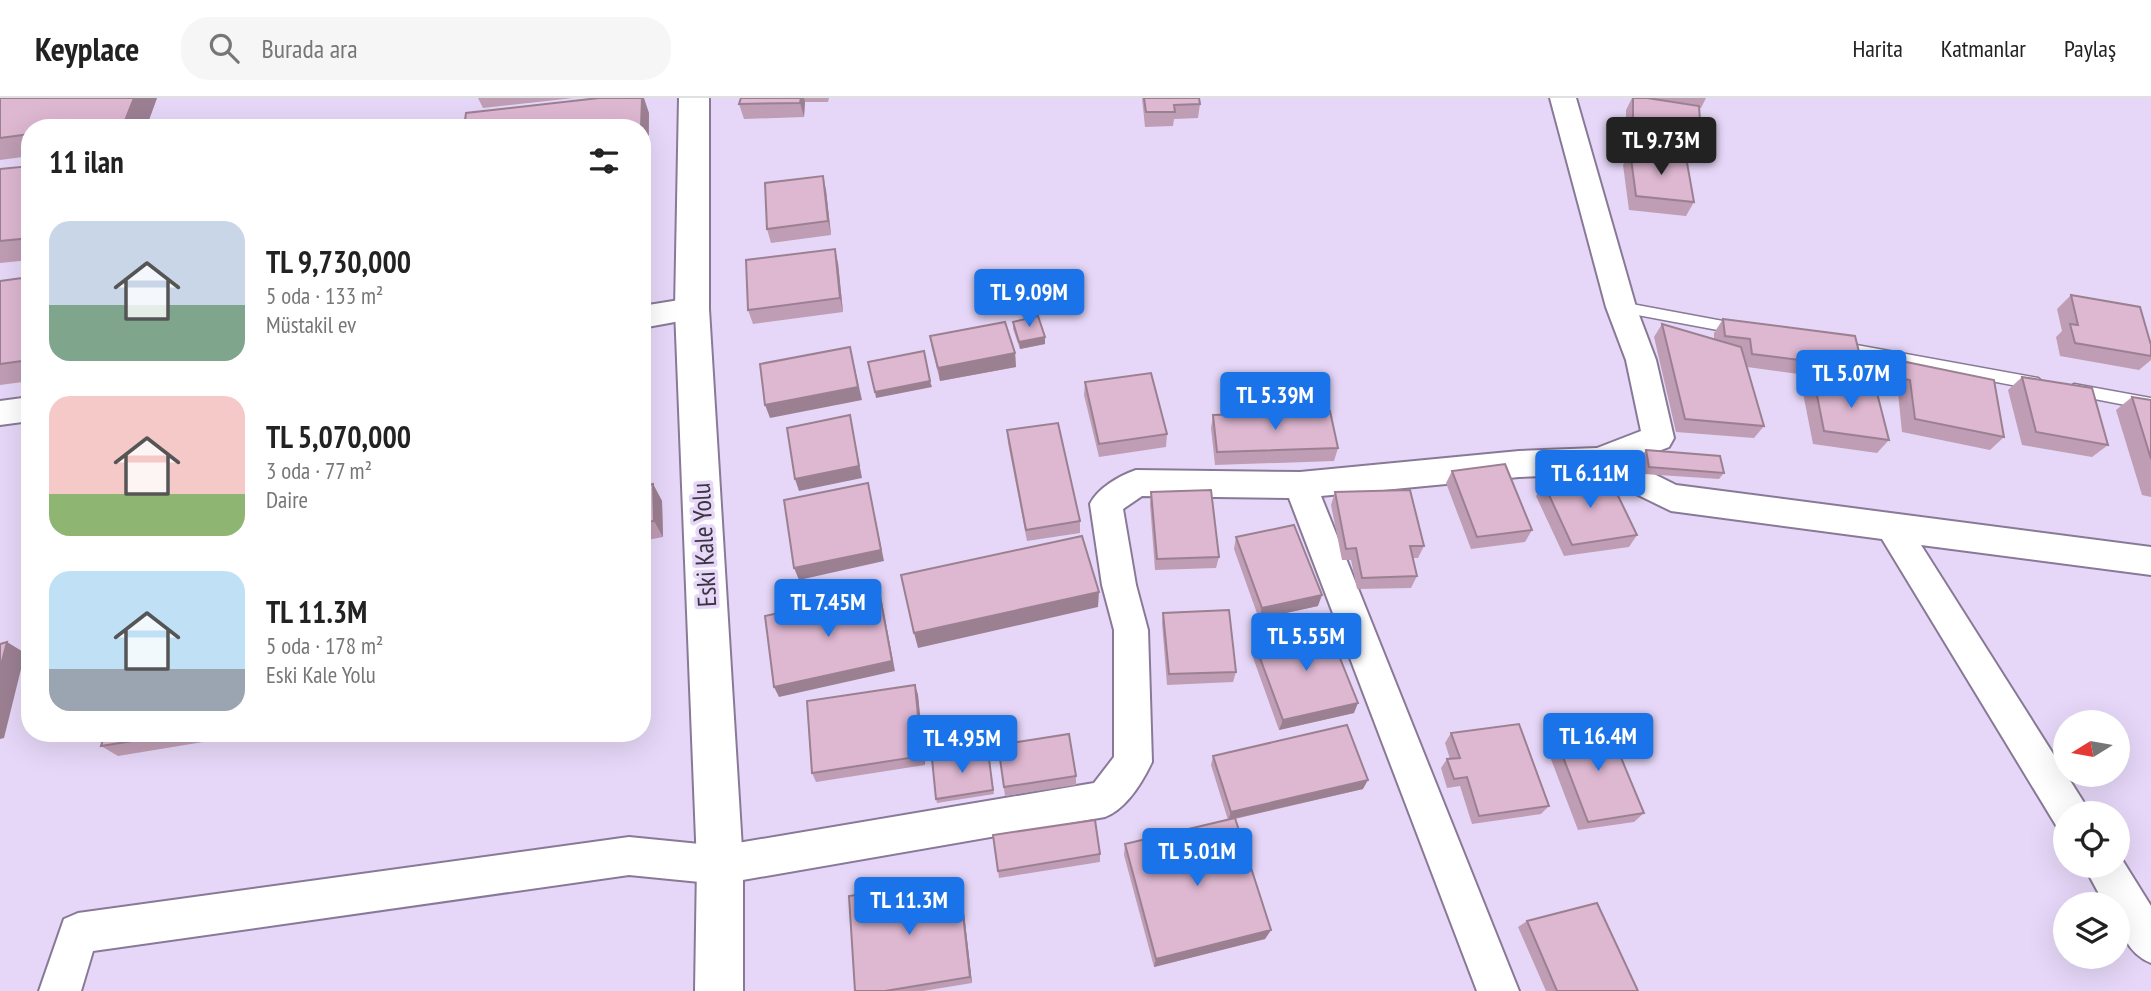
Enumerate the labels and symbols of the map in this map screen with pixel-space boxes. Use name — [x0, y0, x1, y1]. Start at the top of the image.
pin: TL 9.73M — [1589, 118, 1733, 177]
pin: TL 9.09M — [957, 270, 1101, 329]
pin: TL 5.07M — [1779, 350, 1923, 410]
pin: TL 5.39M — [1203, 372, 1347, 432]
pin: TL 6.11M — [1518, 450, 1662, 510]
street label: Eski Kale Yolu — [684, 482, 723, 608]
pin: TL 7.45M — [756, 580, 900, 639]
pin: TL 5.55M — [1234, 614, 1378, 673]
north arrow — [2053, 710, 2130, 788]
pin: TL 16.4M — [1526, 714, 1670, 773]
pin: TL 4.95M — [890, 716, 1034, 775]
pin: TL 5.01M — [1125, 828, 1269, 888]
pin: TL 11.3M — [837, 878, 981, 937]

